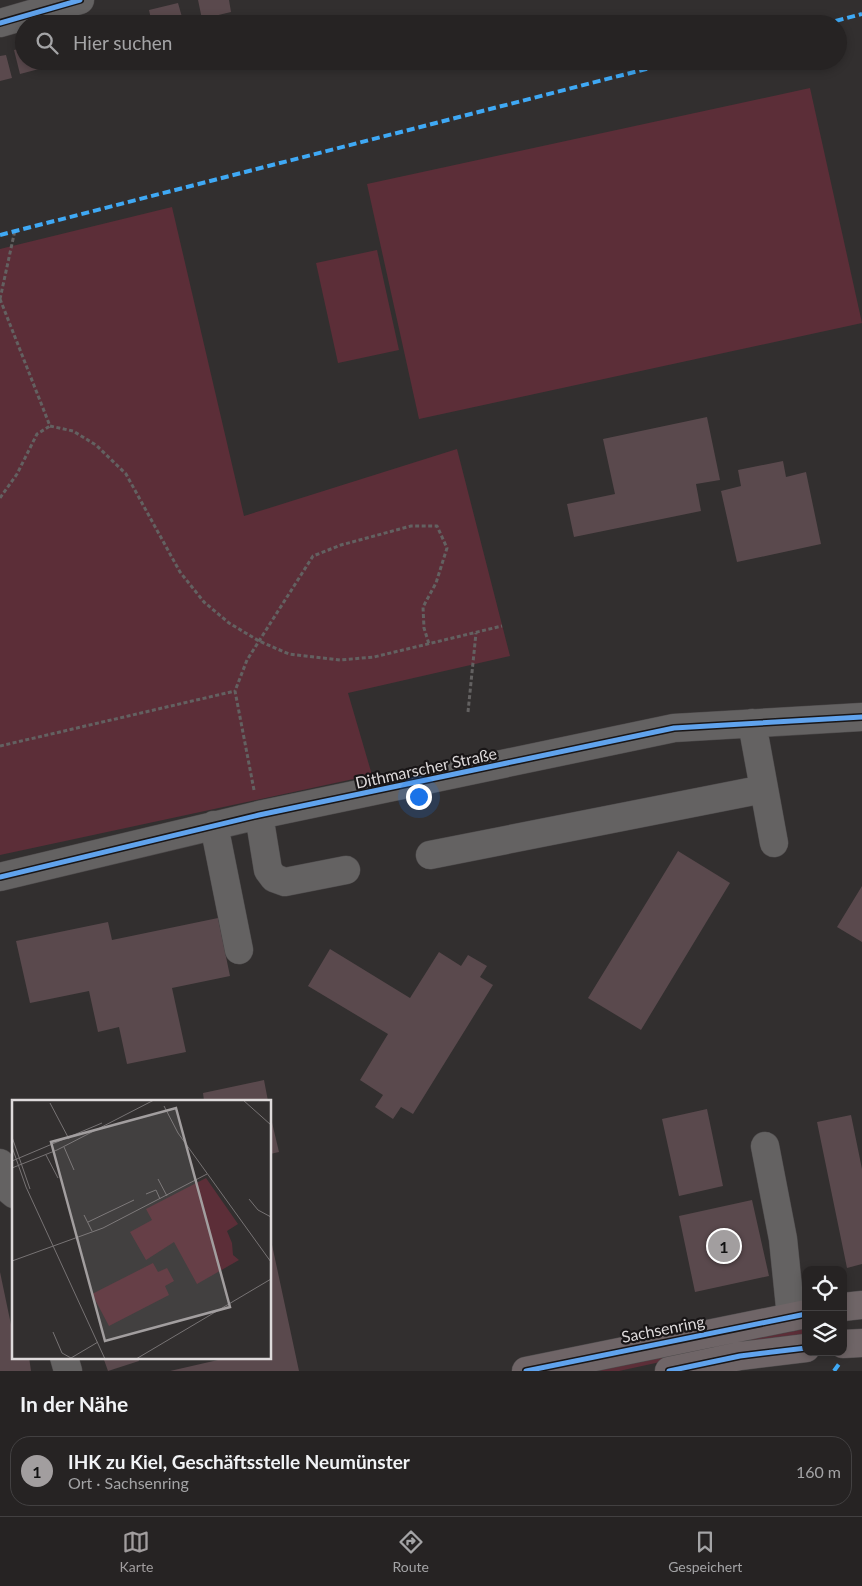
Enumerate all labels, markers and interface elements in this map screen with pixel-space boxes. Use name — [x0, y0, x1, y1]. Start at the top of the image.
search box — [15, 15, 847, 70]
icon: search — [33, 29, 61, 57]
text: Hier suchen — [73, 31, 172, 54]
street label: Dithmarscher Straße — [353, 743, 498, 792]
your location — [406, 784, 432, 810]
inset map — [12, 1100, 271, 1358]
pin: 1 — [708, 1227, 740, 1265]
map controls — [802, 1266, 847, 1356]
button: locate — [802, 1266, 847, 1311]
street label: Sachsenring — [620, 1311, 706, 1346]
button: layers — [802, 1311, 847, 1356]
text: In der Nähe — [20, 1391, 128, 1416]
text: IHK zu Kiel, Geschäftsstelle Neumünster — [68, 1450, 410, 1473]
text: 1 — [32, 1462, 42, 1481]
text: 160 m — [796, 1462, 841, 1481]
text: Ort · Sachsenring — [68, 1473, 189, 1492]
tab: Karte — [120, 1528, 153, 1575]
tab: Route — [393, 1528, 429, 1575]
tab: Gespeichert — [668, 1528, 742, 1575]

